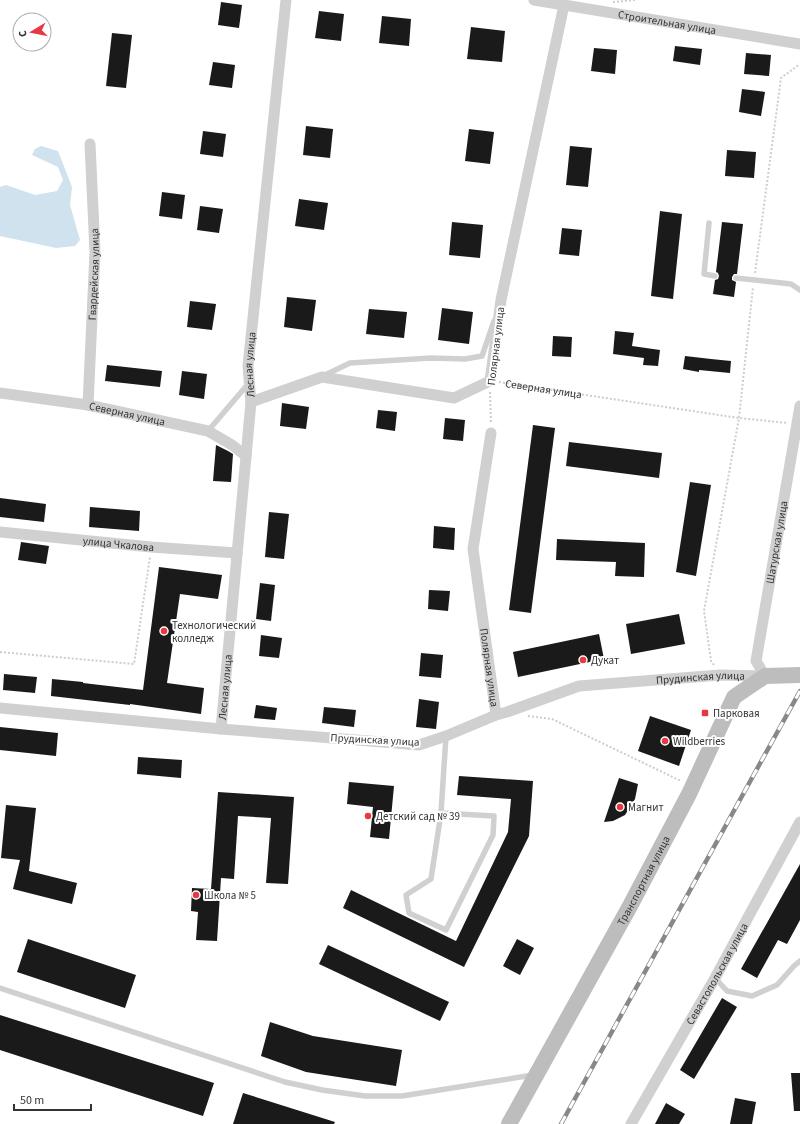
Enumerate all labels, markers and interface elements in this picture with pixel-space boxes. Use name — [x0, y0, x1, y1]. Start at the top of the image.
street label: Строительная улица — [617, 7, 717, 38]
north arrow — [12, 12, 52, 52]
text: С — [15, 29, 31, 38]
street label: Гвардейская улица — [84, 228, 103, 321]
street label: Полярная улица — [484, 306, 508, 386]
street label: Лесная улица — [240, 331, 259, 398]
street label: Северная улица — [504, 376, 583, 402]
street label: Северная улица — [88, 398, 167, 429]
street label: Шатурская улица — [762, 500, 791, 585]
street label: улица Чкалова — [82, 533, 155, 555]
place label: Технологический колледж — [172, 618, 256, 646]
marker: Технологический колледж — [159, 626, 169, 636]
street label: Полярная улица — [477, 627, 502, 708]
place label: Дукат — [591, 653, 619, 668]
street label: Лесная улица — [214, 654, 235, 721]
marker: Дукат — [578, 655, 588, 665]
street label: Прудинская улица — [655, 667, 745, 687]
place label: Парковая — [713, 706, 760, 721]
marker: Парковая — [700, 708, 710, 718]
street label: Прудинская улица — [330, 730, 420, 750]
place label: Wildberries — [673, 734, 726, 749]
marker: Wildberries — [660, 736, 670, 746]
place label: Магнит — [628, 800, 664, 815]
marker: Магнит — [615, 802, 625, 812]
place label: Детский сад № 39 — [376, 809, 460, 824]
marker: Детский сад № 39 — [363, 811, 373, 821]
street label: Транспортная улица — [613, 833, 673, 928]
place label: Школа № 5 — [204, 888, 256, 903]
marker: Школа № 5 — [191, 890, 201, 900]
street label: Севастопольская улица — [682, 920, 751, 1027]
scale bar — [14, 1086, 91, 1112]
text: 50 m — [20, 1092, 44, 1109]

